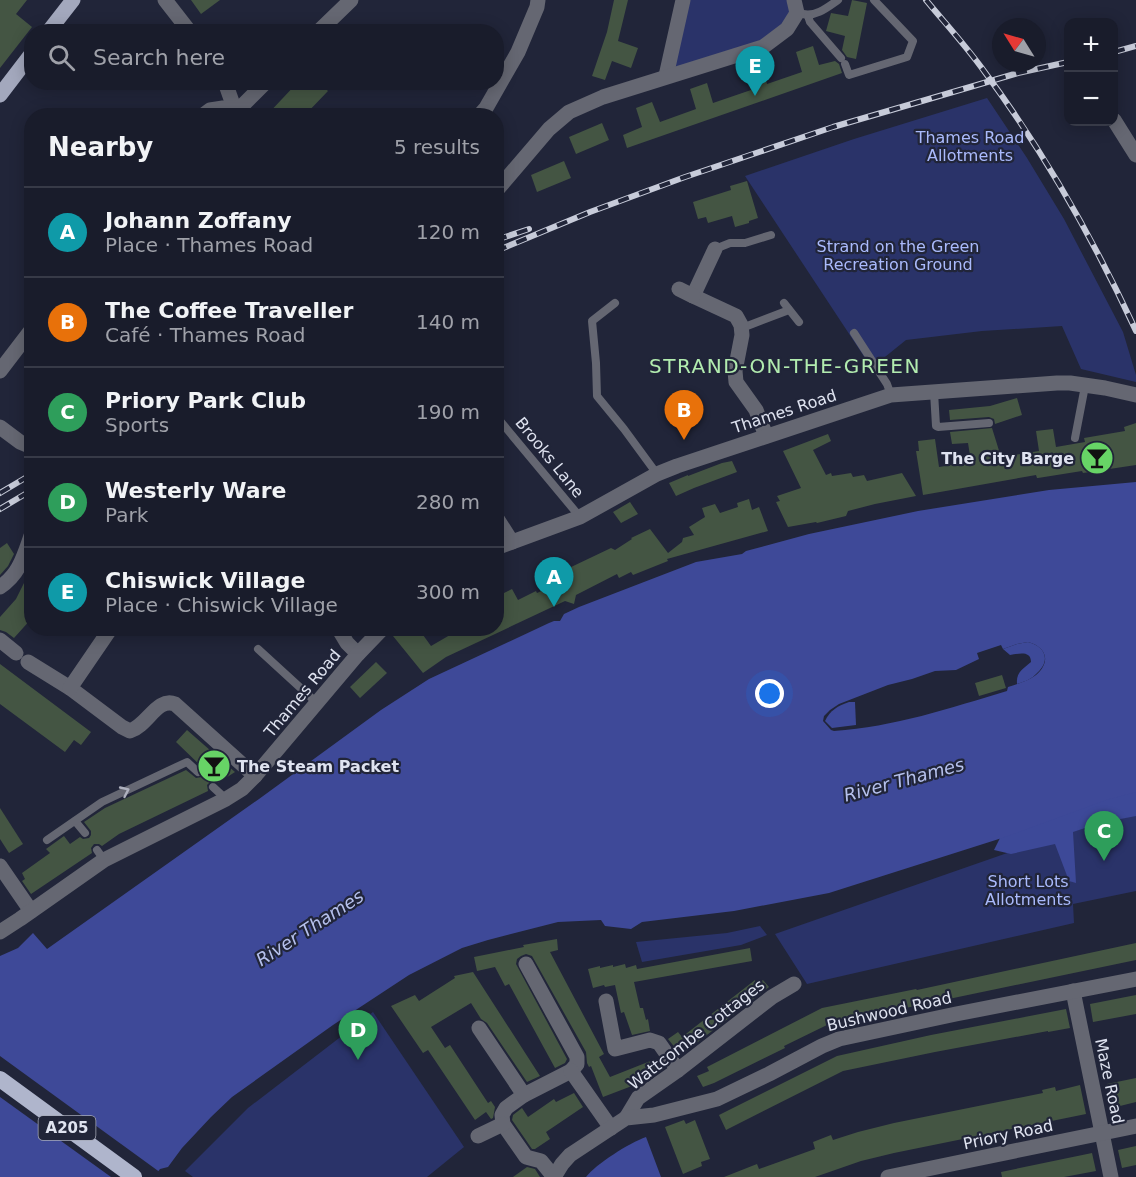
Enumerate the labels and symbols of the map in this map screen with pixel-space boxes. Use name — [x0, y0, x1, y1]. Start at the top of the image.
north arrow — [992, 18, 1046, 72]
pin: E — [736, 46, 774, 96]
park label: Thames Road Allotments — [915, 128, 1024, 165]
park label: Strand on the Green Recreation Ground — [816, 237, 980, 274]
district label: STRAND-ON-THE-GREEN — [649, 354, 921, 378]
street label: Thames Road — [729, 386, 839, 438]
pin: B — [664, 390, 704, 440]
street label: Brooks Lane — [511, 413, 588, 501]
bar icon: The City Barge — [1079, 440, 1115, 476]
place label: The City Barge — [941, 449, 1074, 468]
pin: A — [534, 558, 574, 607]
street label: Thames Road — [260, 646, 345, 742]
your location — [755, 679, 784, 708]
bar icon: The Steam Packet — [196, 748, 232, 784]
water label: River Thames — [841, 753, 966, 806]
place label: The Steam Packet — [237, 757, 399, 776]
one-way arrow — [119, 786, 130, 798]
pin: C — [1084, 812, 1124, 861]
park label: Short Lots Allotments — [985, 872, 1071, 909]
water label: River Thames — [252, 885, 367, 970]
street label: Wattcombe Cottages — [624, 975, 768, 1094]
street label: Bushwood Road — [825, 988, 953, 1035]
pin: D — [338, 1010, 378, 1060]
street label: Maze Road — [1091, 1037, 1128, 1126]
road number: A205 — [38, 1116, 96, 1140]
street label: Priory Road — [961, 1116, 1055, 1153]

